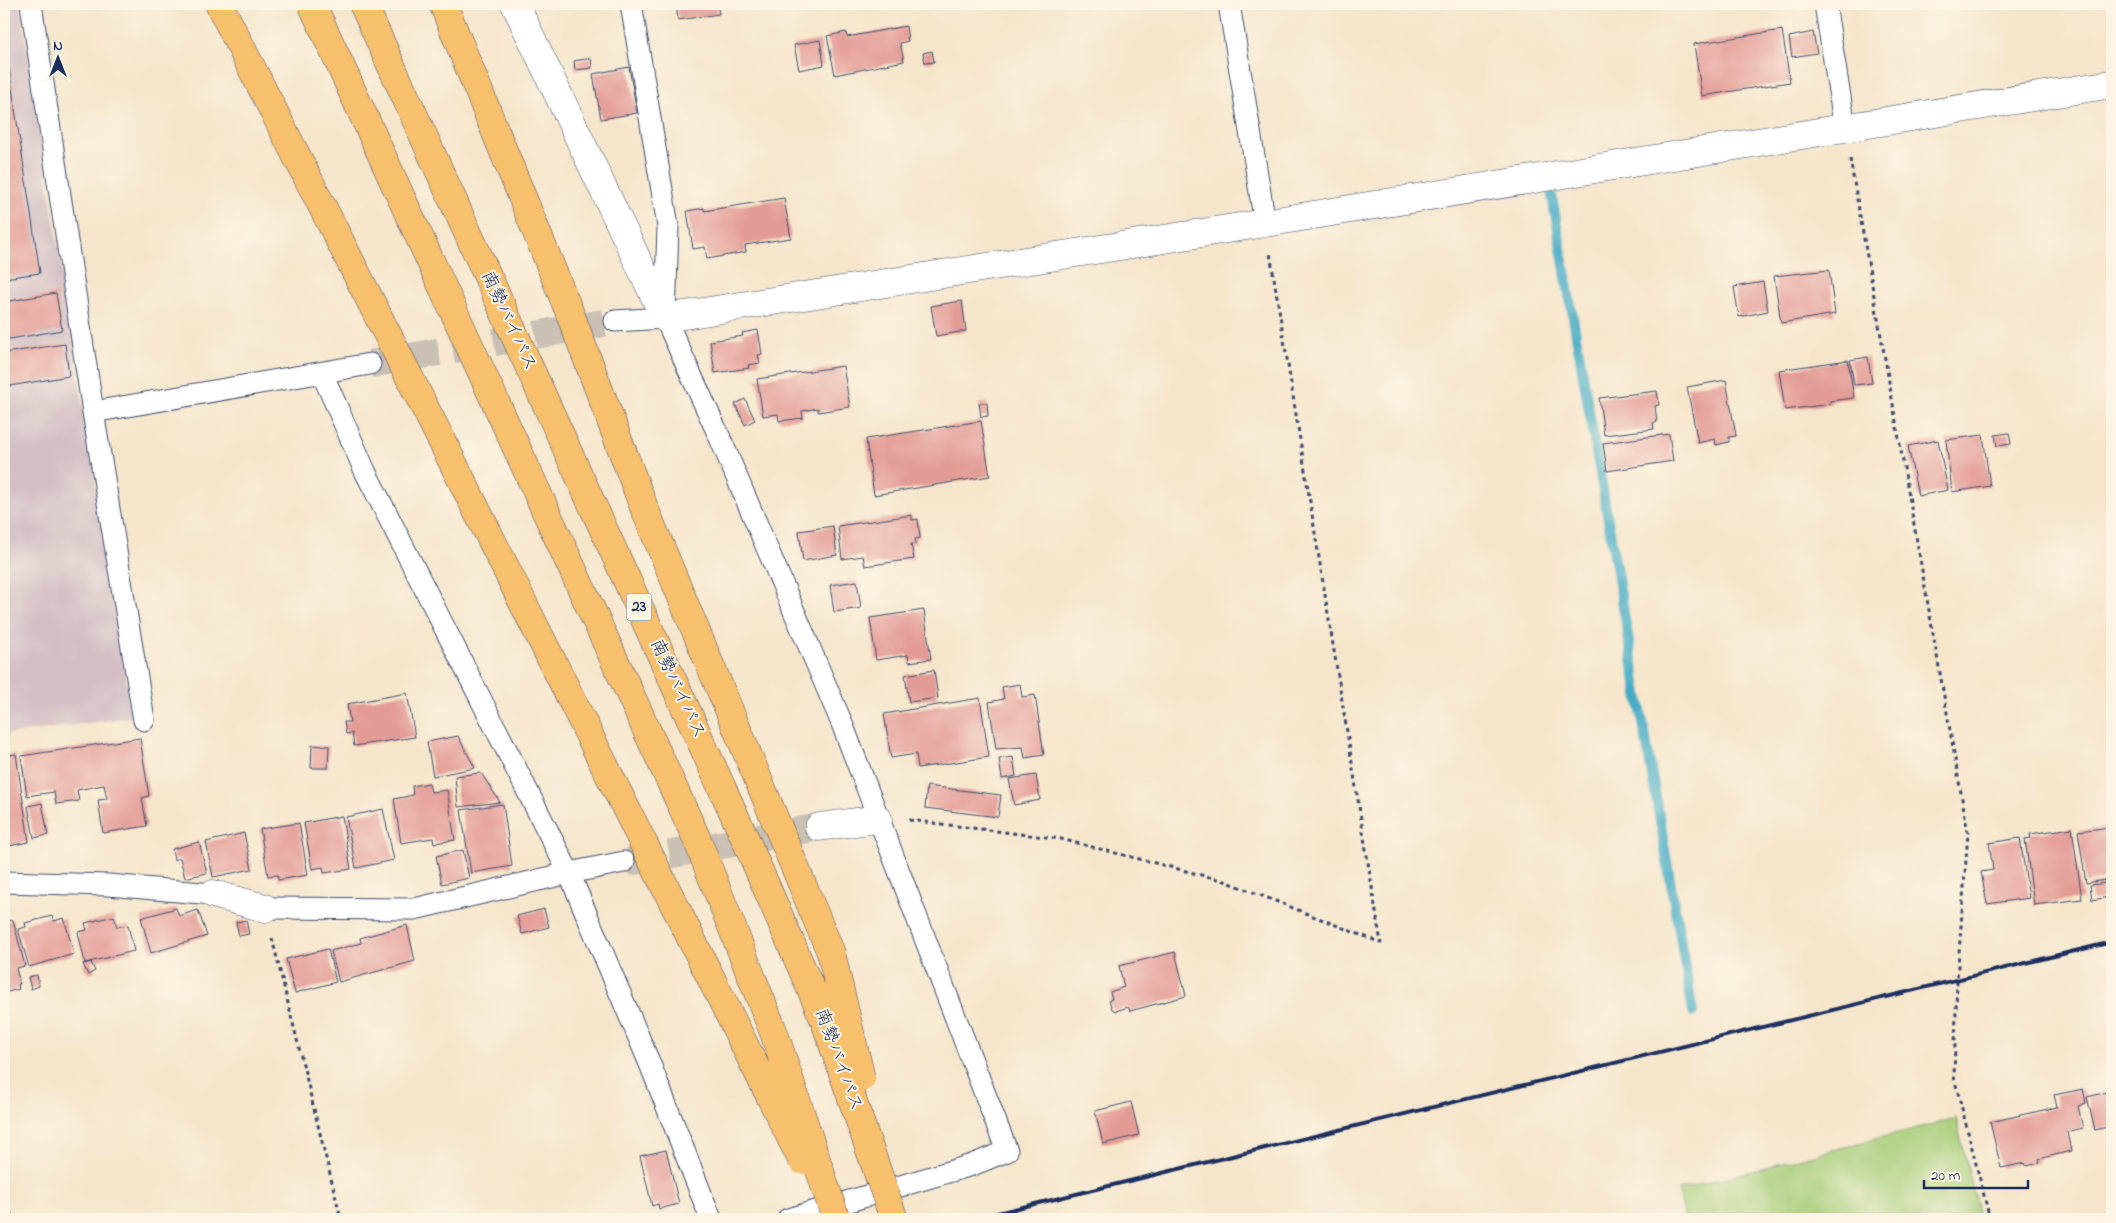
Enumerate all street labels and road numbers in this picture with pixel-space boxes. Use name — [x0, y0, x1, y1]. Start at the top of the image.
street label: 南勢バイパス — [473, 267, 543, 375]
road number: 23 — [626, 594, 652, 620]
street label: 南勢バイパス — [642, 635, 712, 743]
street label: 南勢バイパス — [807, 1005, 869, 1115]

